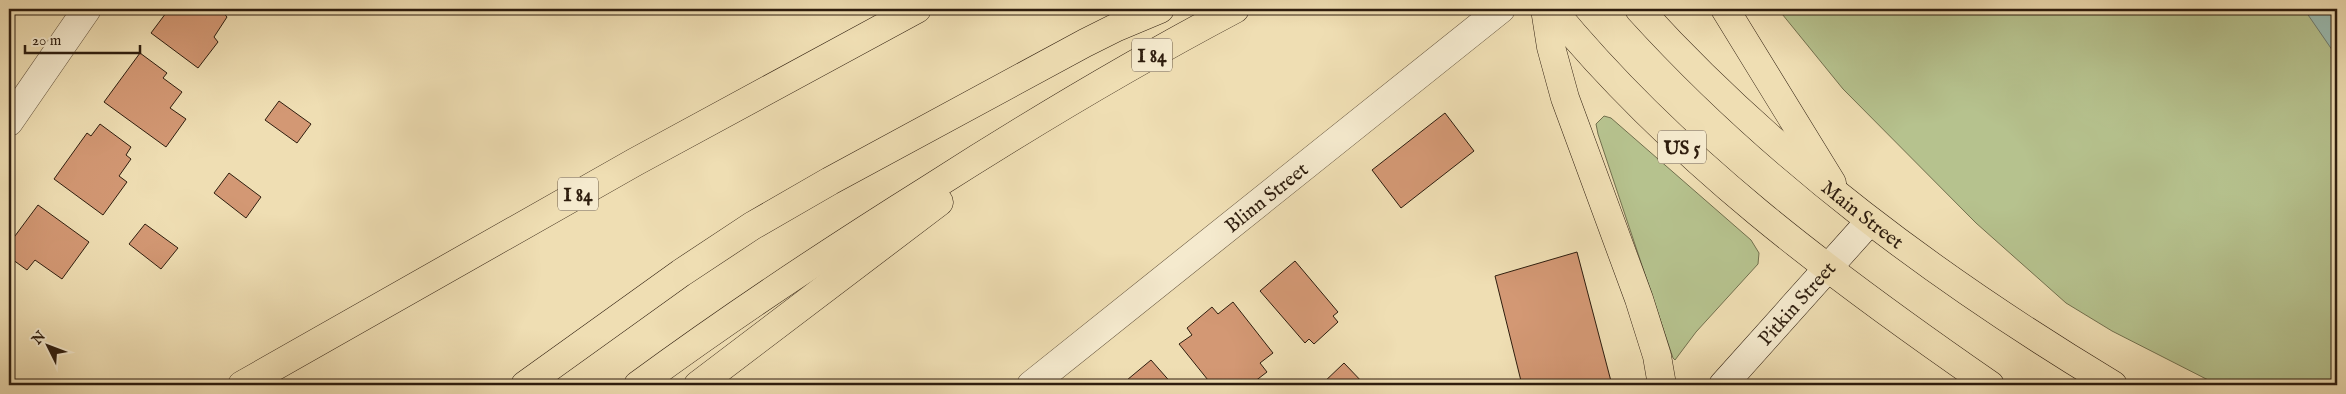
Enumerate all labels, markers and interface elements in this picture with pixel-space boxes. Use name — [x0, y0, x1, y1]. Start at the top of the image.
scale bar — [25, 22, 140, 54]
text: 20 m — [32, 31, 62, 50]
road number: I 84 — [1132, 38, 1172, 72]
road number: US 5 — [1658, 130, 1706, 163]
street label: Blinn Street — [1220, 157, 1314, 239]
street label: Main Street — [1816, 176, 1908, 255]
road number: I 84 — [558, 178, 598, 210]
street label: Pitkin Street — [1753, 257, 1842, 351]
north arrow — [22, 322, 72, 372]
text: N — [28, 327, 50, 349]

